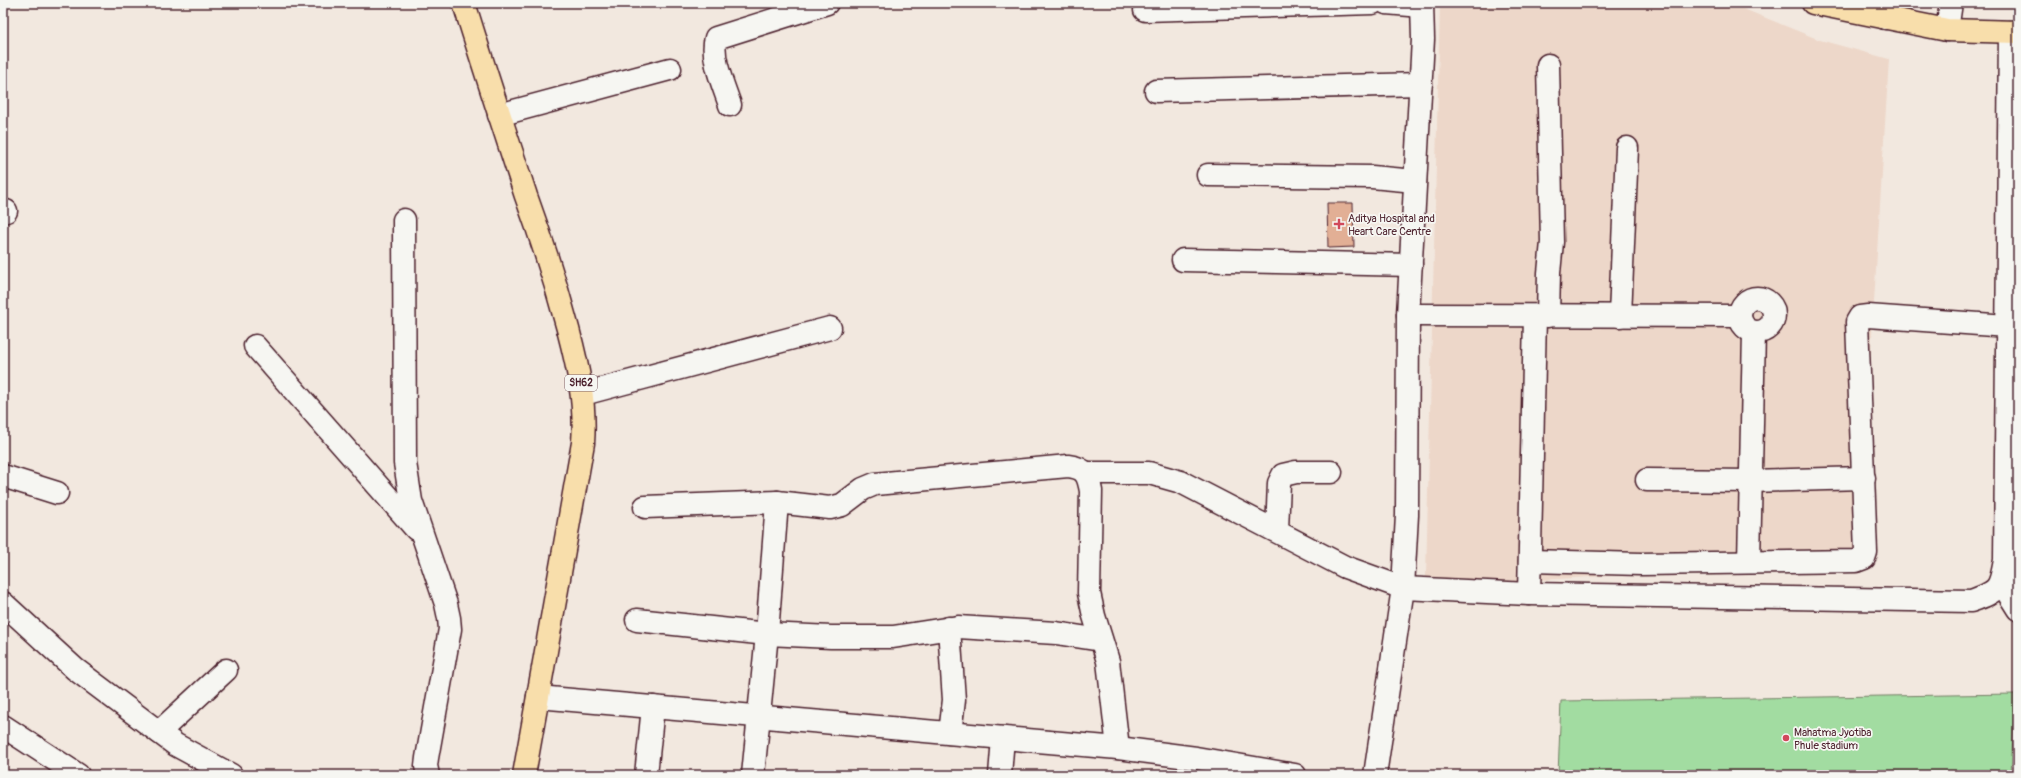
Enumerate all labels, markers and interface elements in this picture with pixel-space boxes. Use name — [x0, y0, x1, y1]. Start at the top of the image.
place label: Aditya Hospital and Heart Care Centre — [1348, 212, 1435, 238]
marker: Aditya Hospital and Heart Care Centre — [1333, 218, 1345, 230]
road number: SH62 — [565, 375, 597, 391]
place label: Mahatma Jyotiba Phule stadium — [1794, 726, 1871, 752]
marker: Mahatma Jyotiba Phule stadium — [1781, 733, 1791, 743]

